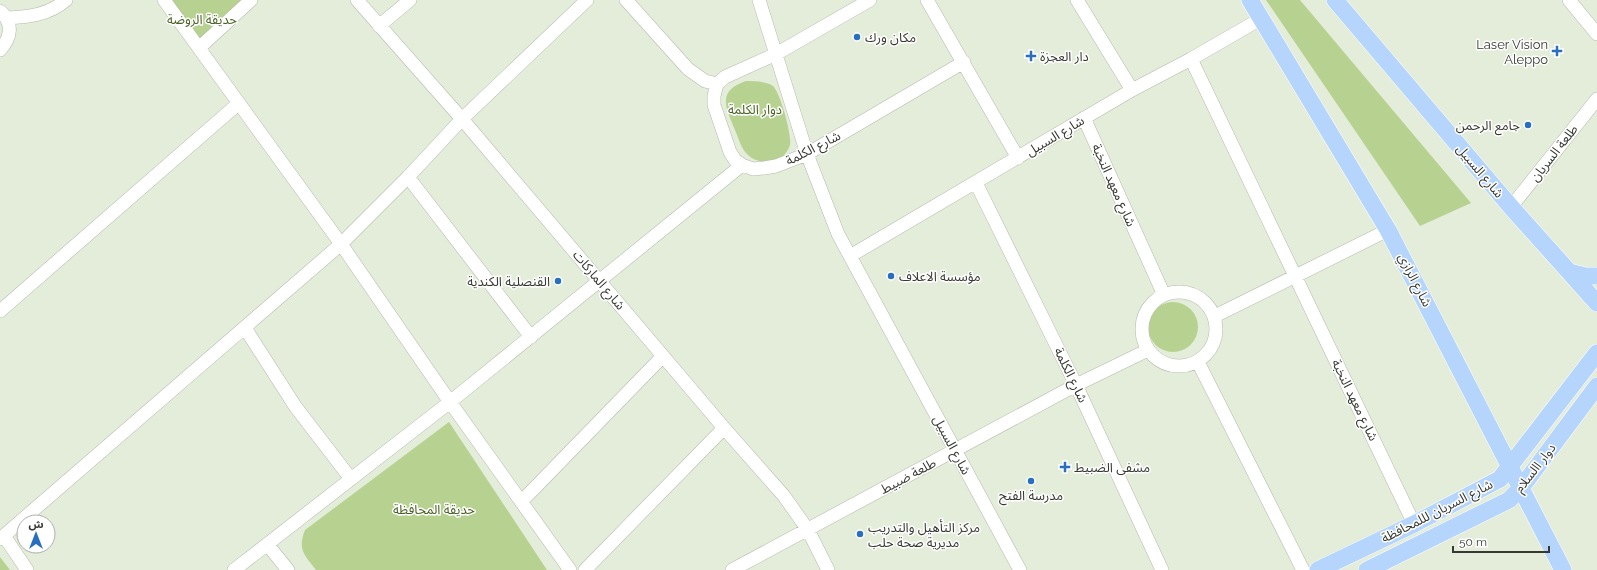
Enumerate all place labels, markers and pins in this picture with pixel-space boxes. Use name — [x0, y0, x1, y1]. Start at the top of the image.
place label: مكان ورك — [865, 30, 916, 46]
marker: مكان ورك — [852, 32, 862, 42]
place label: Laser Vision Aleppo — [1476, 37, 1548, 67]
marker: Laser Vision Aleppo — [1551, 45, 1563, 57]
place label: دار العجزة — [1040, 49, 1089, 64]
marker: دار العجزة — [1025, 50, 1037, 62]
place label: جامع الرحمن — [1456, 118, 1520, 136]
marker: جامع الرحمن — [1523, 120, 1533, 130]
place label: مؤسسة الاعلاف — [899, 269, 981, 284]
marker: مؤسسة الاعلاف — [886, 271, 896, 281]
place label: القنصلية الكندية — [467, 274, 550, 289]
marker: القنصلية الكندية — [553, 276, 563, 286]
place label: مشفى الضبيط — [1074, 460, 1150, 476]
marker: مشفى الضبيط — [1059, 461, 1071, 473]
marker: مدرسة الفتح — [1026, 476, 1036, 486]
place label: مدرسة الفتح — [999, 488, 1063, 506]
place label: مركز التأهيل والتدريب مديرية صحة حلب — [868, 519, 980, 550]
marker: مركز التأهيل والتدريب مديرية صحة حلب — [855, 529, 865, 539]

